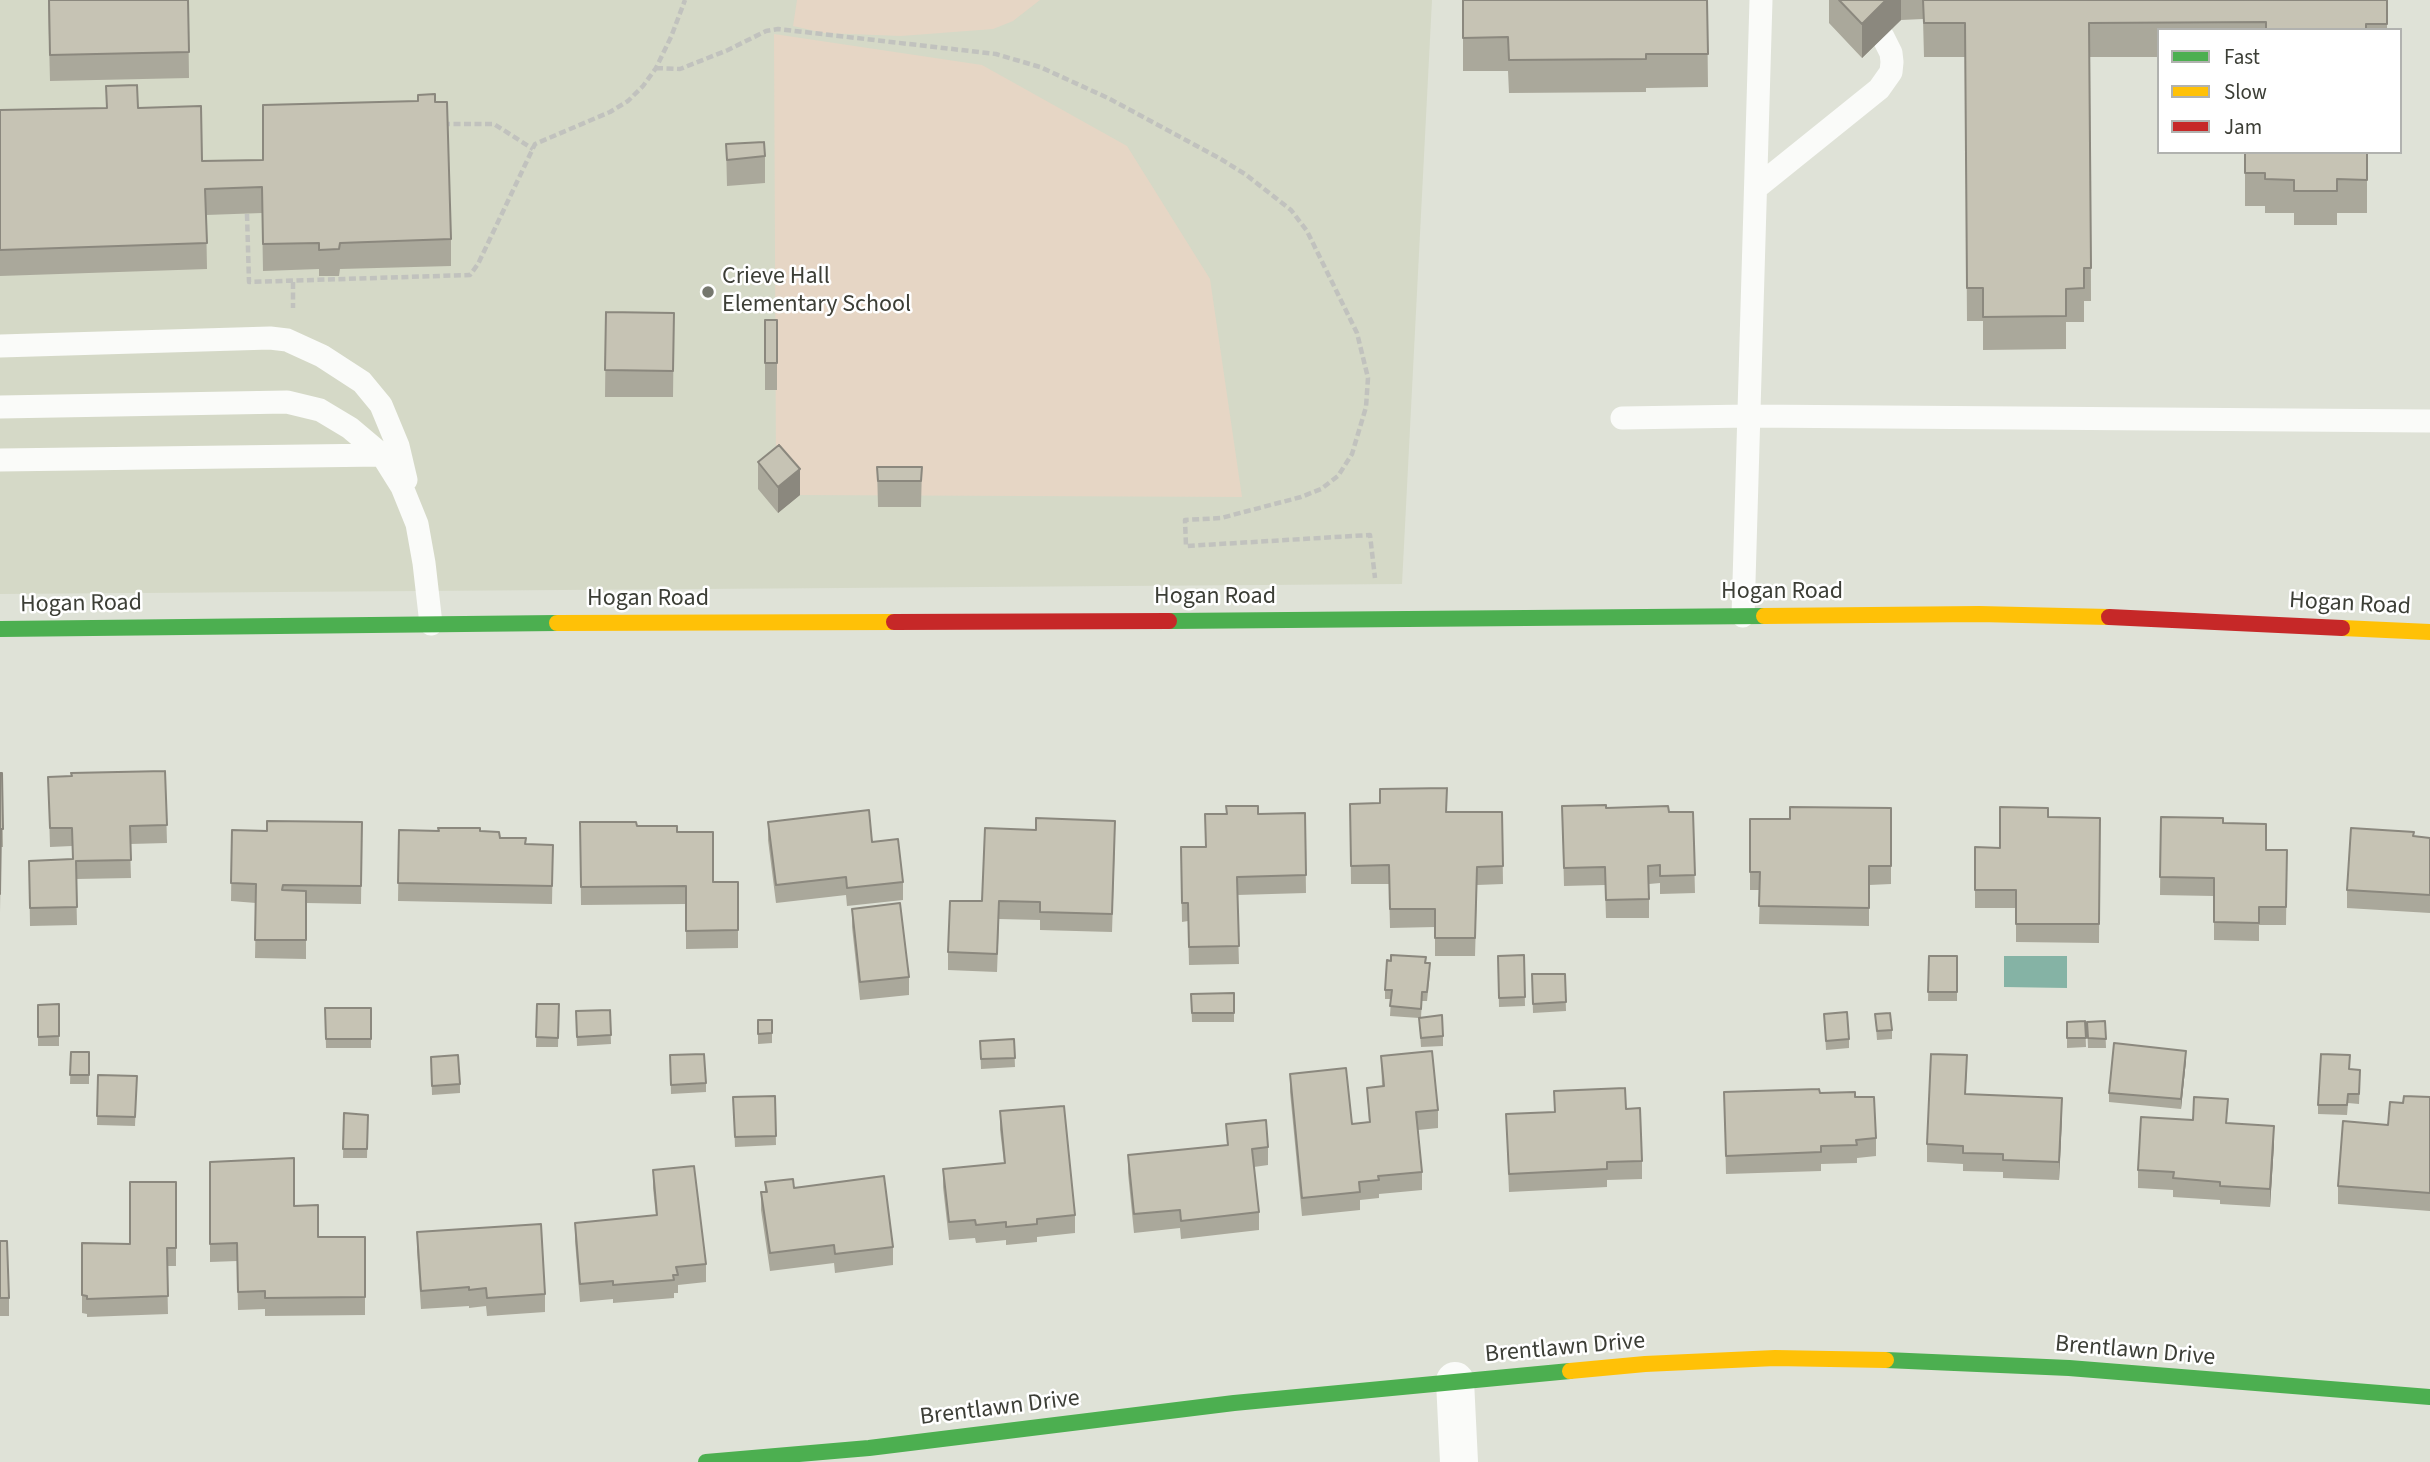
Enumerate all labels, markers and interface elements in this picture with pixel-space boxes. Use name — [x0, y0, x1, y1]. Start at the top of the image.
legend — [2157, 28, 2402, 154]
text: Fast — [2224, 42, 2260, 72]
text: Slow — [2224, 77, 2267, 107]
text: Jam — [2224, 112, 2262, 142]
place label: Crieve Hall Elementary School — [722, 264, 911, 320]
marker: Crieve Hall Elementary School — [700, 284, 716, 300]
street label: Hogan Road — [1721, 579, 1843, 607]
street label: Hogan Road — [1154, 584, 1276, 612]
street label: Hogan Road — [587, 586, 709, 614]
street label: Hogan Road — [2288, 587, 2412, 623]
street label: Hogan Road — [20, 590, 142, 620]
street label: Brentlawn Drive — [1484, 1328, 1646, 1370]
street label: Brentlawn Drive — [2054, 1331, 2216, 1373]
street label: Brentlawn Drive — [918, 1385, 1082, 1433]

